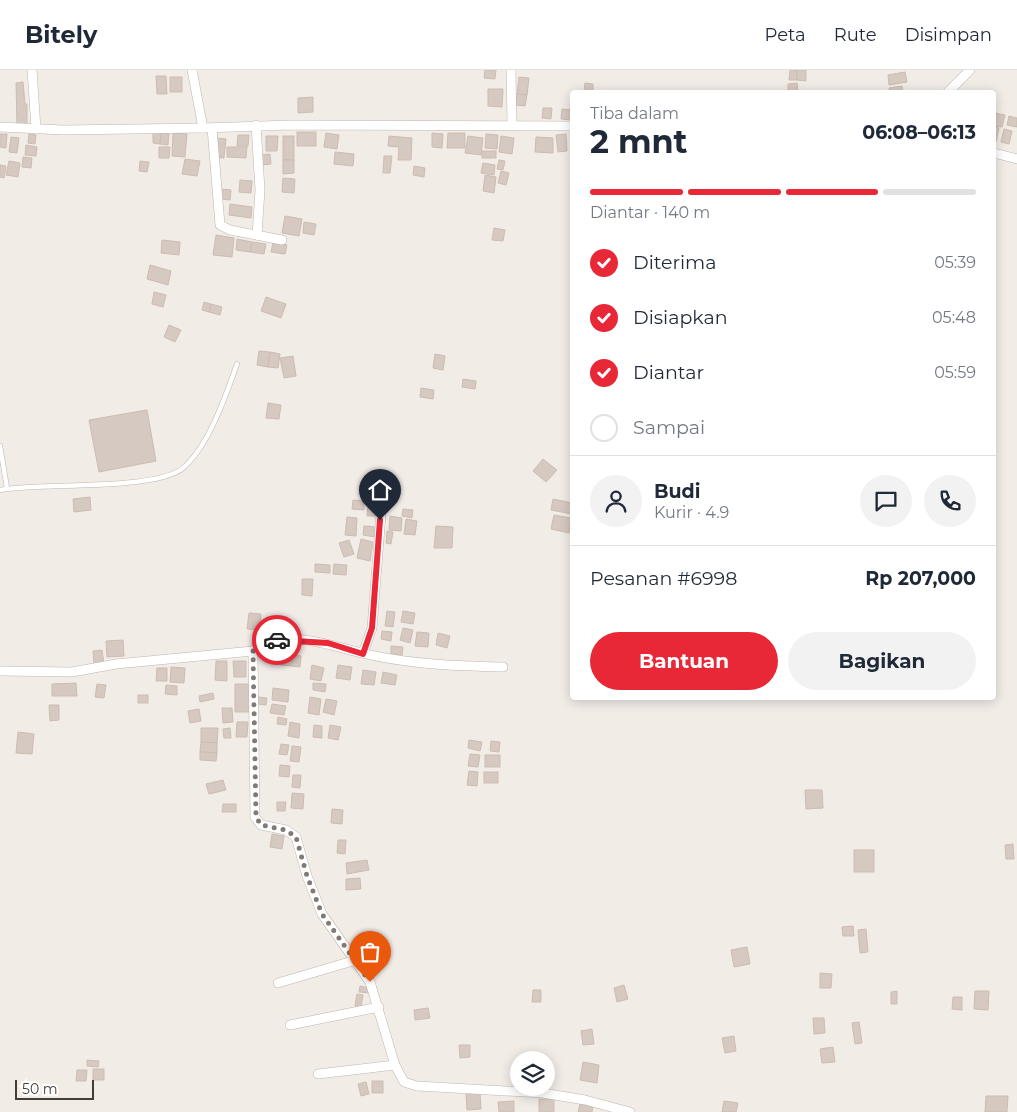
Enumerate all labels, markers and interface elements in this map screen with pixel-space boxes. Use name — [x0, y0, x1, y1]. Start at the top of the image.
text: Bitely — [25, 20, 97, 49]
text: Peta — [765, 24, 806, 46]
text: Rute — [834, 24, 877, 46]
text: Disimpan — [905, 24, 992, 46]
text: Tiba dalam — [590, 104, 679, 123]
text: 06:08–06:13 — [862, 121, 976, 144]
text: 2 mnt — [590, 122, 688, 161]
text: Diantar · 140 m — [590, 203, 710, 222]
icon: check — [590, 249, 618, 277]
text: Diterima — [633, 251, 716, 274]
text: 05:39 — [934, 253, 976, 272]
icon: check — [590, 304, 618, 332]
text: Disiapkan — [633, 306, 728, 329]
text: 05:48 — [932, 308, 976, 327]
icon: check — [590, 359, 618, 387]
text: Diantar — [633, 361, 704, 384]
text: 05:59 — [934, 363, 976, 382]
text: Sampai — [633, 416, 705, 439]
pin — [359, 469, 401, 520]
button: person — [590, 475, 642, 527]
button: chat — [860, 475, 912, 527]
button: phone — [924, 475, 976, 527]
icon: home — [366, 476, 394, 504]
text: Budi — [654, 480, 700, 503]
text: Kurir · 4.9 — [654, 503, 729, 522]
text: Pesanan #6998 — [590, 567, 737, 590]
text: Rp 207,000 — [865, 567, 976, 590]
courier — [252, 615, 302, 665]
icon: car — [263, 626, 291, 654]
button: Bantuan — [590, 632, 778, 690]
button: Bagikan — [788, 632, 976, 690]
pin — [349, 931, 391, 982]
icon: bag — [356, 938, 384, 966]
map controls — [510, 1051, 555, 1096]
button: layers — [510, 1051, 555, 1096]
scale bar — [15, 1077, 94, 1100]
text: 50 m — [22, 1080, 58, 1098]

